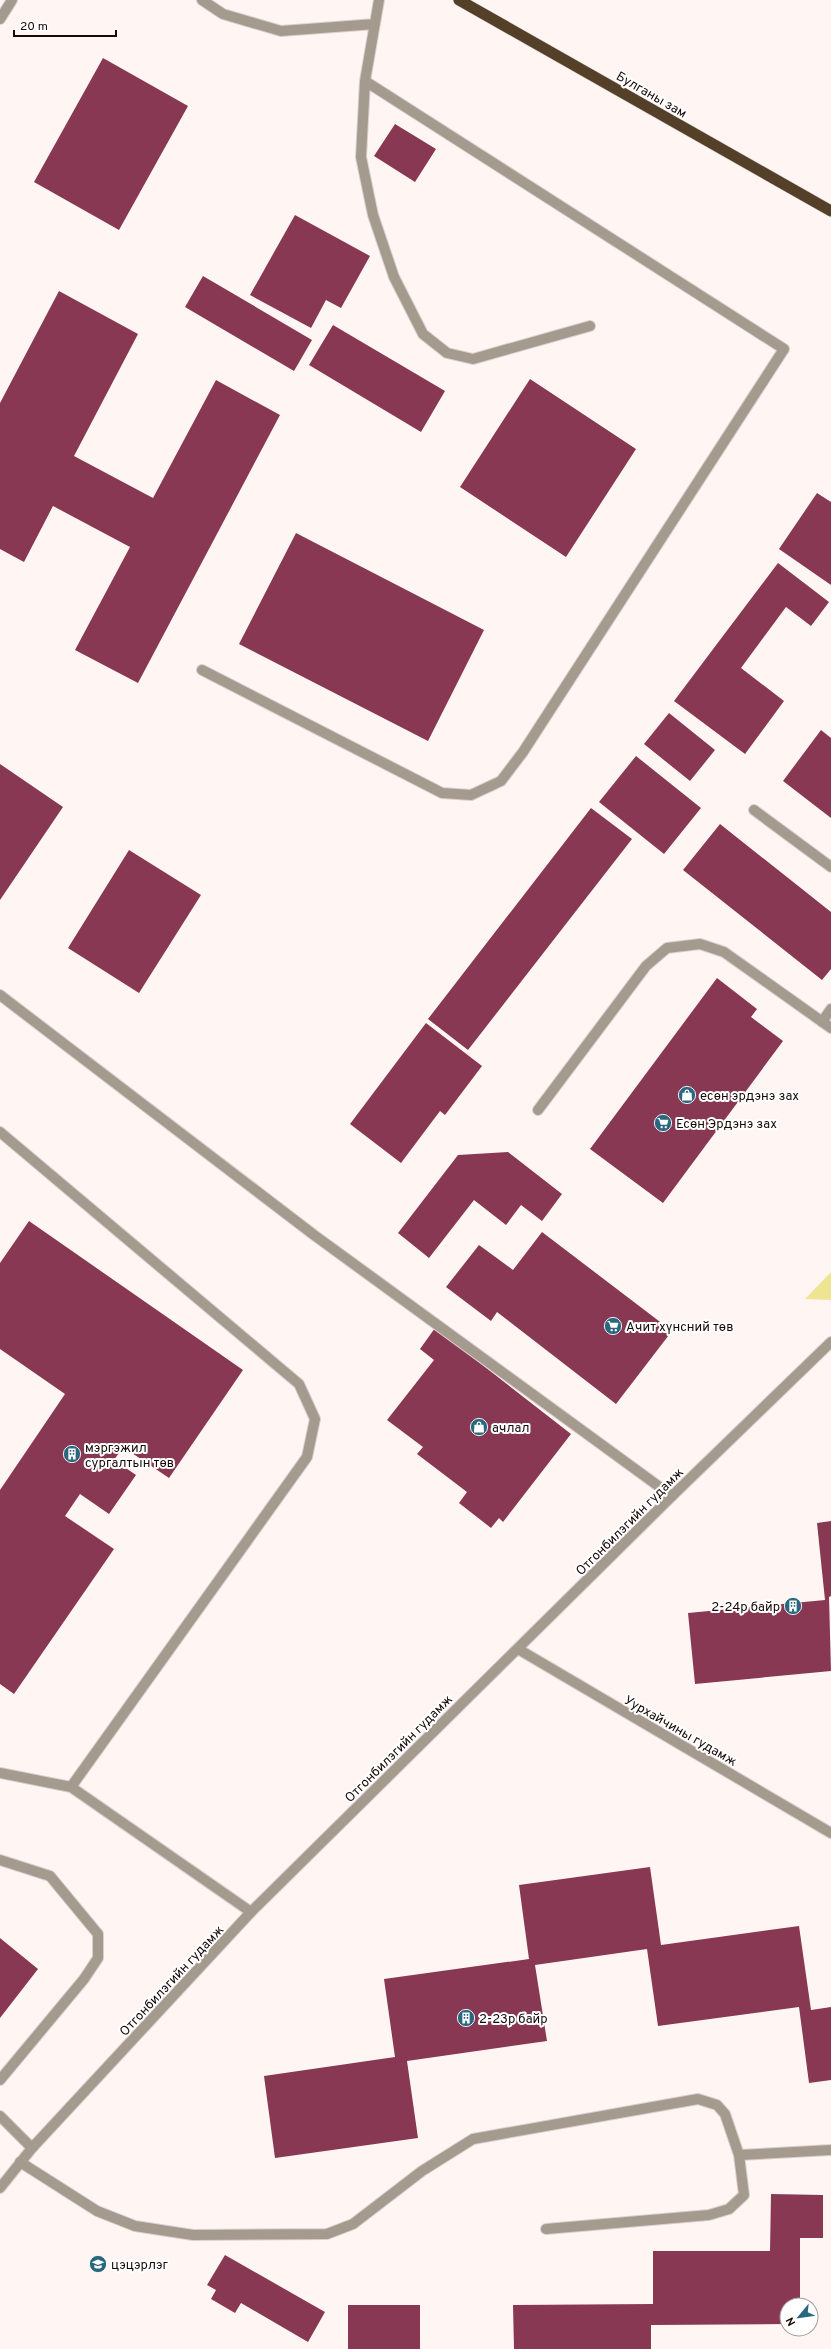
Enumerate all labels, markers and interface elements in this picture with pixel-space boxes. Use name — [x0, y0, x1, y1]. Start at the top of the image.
scale bar — [14, 12, 116, 38]
text: 20 m — [20, 19, 48, 35]
street label: Булганы зам — [613, 69, 689, 122]
shop icon: есөн эрдэнэ зах — [677, 1085, 697, 1105]
place label: есөн эрдэнэ зах — [700, 1089, 799, 1105]
supermarket icon: Есөн Эрдэнэ зах — [653, 1113, 673, 1133]
place label: Есөн Эрдэнэ зах — [676, 1117, 777, 1133]
supermarket icon: Ачит хүнсний төв — [603, 1316, 623, 1336]
place label: Ачит хүнсний төв — [626, 1320, 734, 1336]
shop icon: ачлал — [469, 1417, 489, 1437]
place label: ачлал — [492, 1421, 529, 1437]
place label: мэргэжил сургалтын төв — [85, 1441, 174, 1472]
building icon: мэргэжил сургалтын төв — [62, 1444, 82, 1464]
street label: Отгонбилэгийн гудамж — [573, 1465, 688, 1580]
building icon: 2-24р байр — [783, 1596, 803, 1616]
place label: 2-24р байр — [711, 1600, 780, 1616]
street label: Отгонбилэгийн гудамж — [342, 1692, 457, 1807]
street label: Уурхайчины гудамж — [621, 1693, 739, 1771]
street label: Отгонбилэгийн гудамж — [117, 1923, 228, 2040]
building icon: 2-23р байр — [456, 2008, 476, 2028]
place label: 2-23р байр — [479, 2012, 548, 2028]
school or university icon: цэцэрлэг — [88, 2254, 108, 2274]
place label: цэцэрлэг — [111, 2258, 169, 2274]
north arrow — [779, 2297, 819, 2337]
text: N — [783, 2315, 799, 2328]

